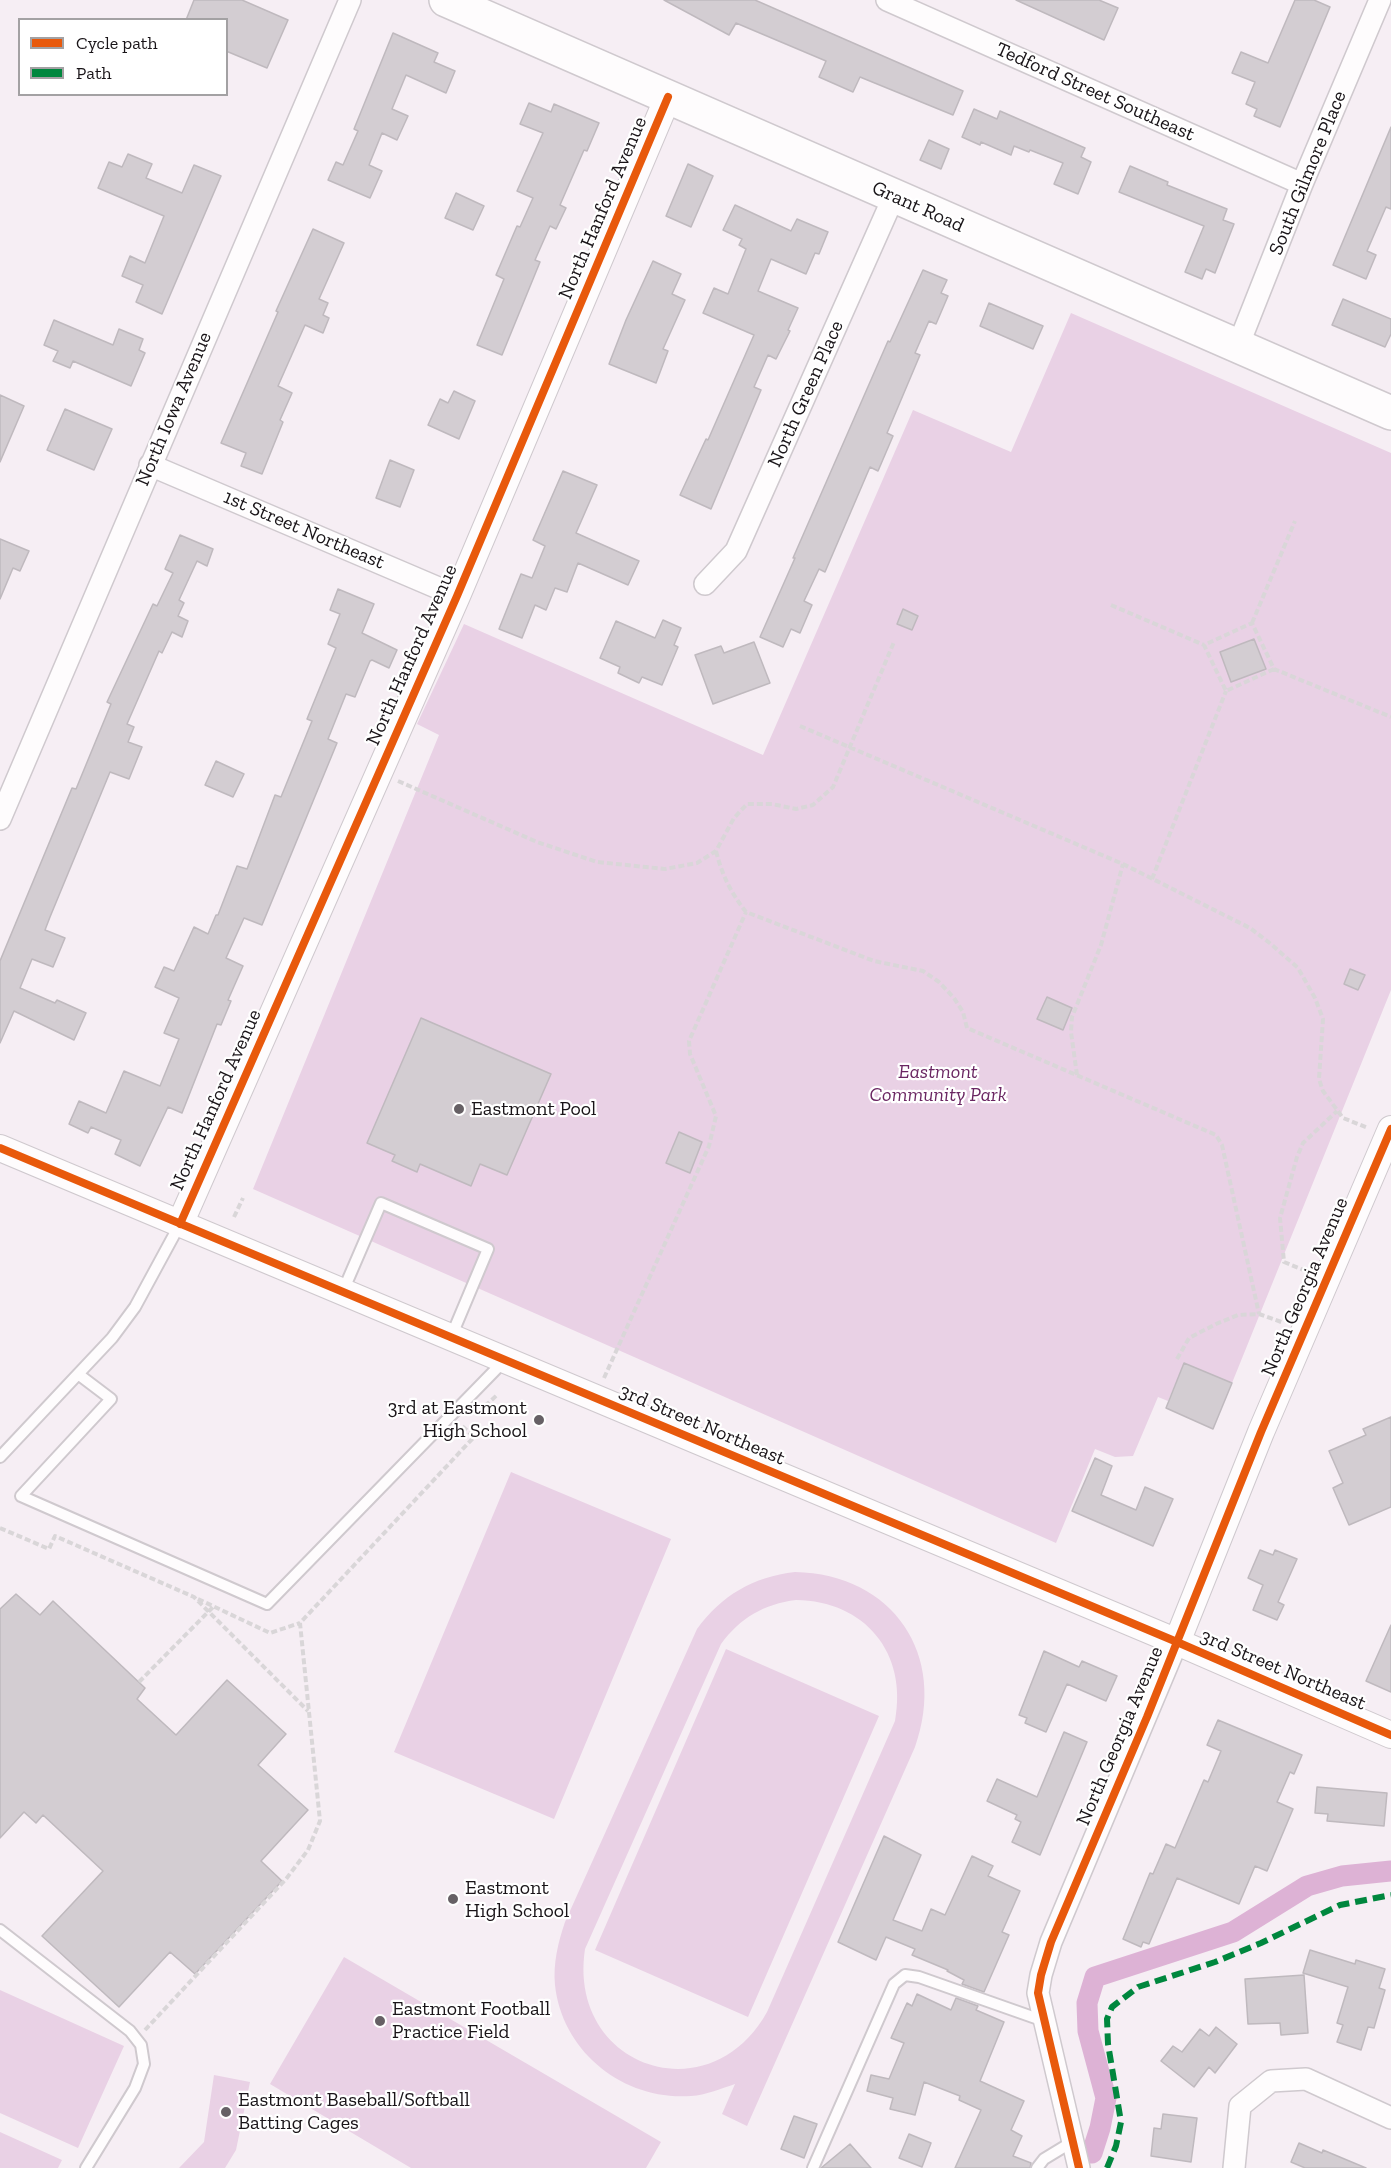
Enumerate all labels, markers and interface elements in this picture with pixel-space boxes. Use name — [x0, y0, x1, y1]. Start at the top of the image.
legend — [18, 18, 228, 96]
text: Cycle path — [76, 32, 158, 54]
street label: Tedford Street Southeast — [992, 37, 1198, 147]
text: Path — [76, 62, 112, 84]
street label: South Gilmore Place — [1264, 87, 1352, 259]
street label: North Hanford Avenue — [554, 113, 652, 303]
street label: Grant Road — [868, 176, 968, 238]
street label: North Green Place — [763, 317, 849, 471]
street label: North Iowa Avenue — [131, 328, 217, 490]
street label: 1st Street Northeast — [220, 485, 388, 575]
street label: North Hanford Avenue — [361, 561, 463, 749]
street label: North Hanford Avenue — [165, 1006, 267, 1194]
park label: Eastmont Community Park — [869, 1060, 1007, 1107]
place label: Eastmont Pool — [471, 1097, 596, 1121]
marker: Eastmont Pool — [452, 1102, 466, 1116]
street label: North Georgia Avenue — [1256, 1194, 1354, 1380]
street label: 3rd Street Northeast — [615, 1379, 789, 1471]
place label: 3rd at Eastmont High School — [388, 1396, 527, 1443]
marker: 3rd at Eastmont High School — [532, 1413, 546, 1427]
street label: 3rd Street Northeast — [1196, 1624, 1370, 1716]
street label: North Georgia Avenue — [1071, 1643, 1169, 1829]
place label: Eastmont High School — [465, 1876, 569, 1923]
marker: Eastmont High School — [446, 1892, 460, 1906]
place label: Eastmont Football Practice Field — [392, 1997, 550, 2044]
marker: Eastmont Football Practice Field — [373, 2014, 387, 2028]
place label: Eastmont Baseball/Softball Batting Cages — [238, 2088, 470, 2135]
marker: Eastmont Baseball/Softball Batting Cages — [219, 2105, 233, 2119]

